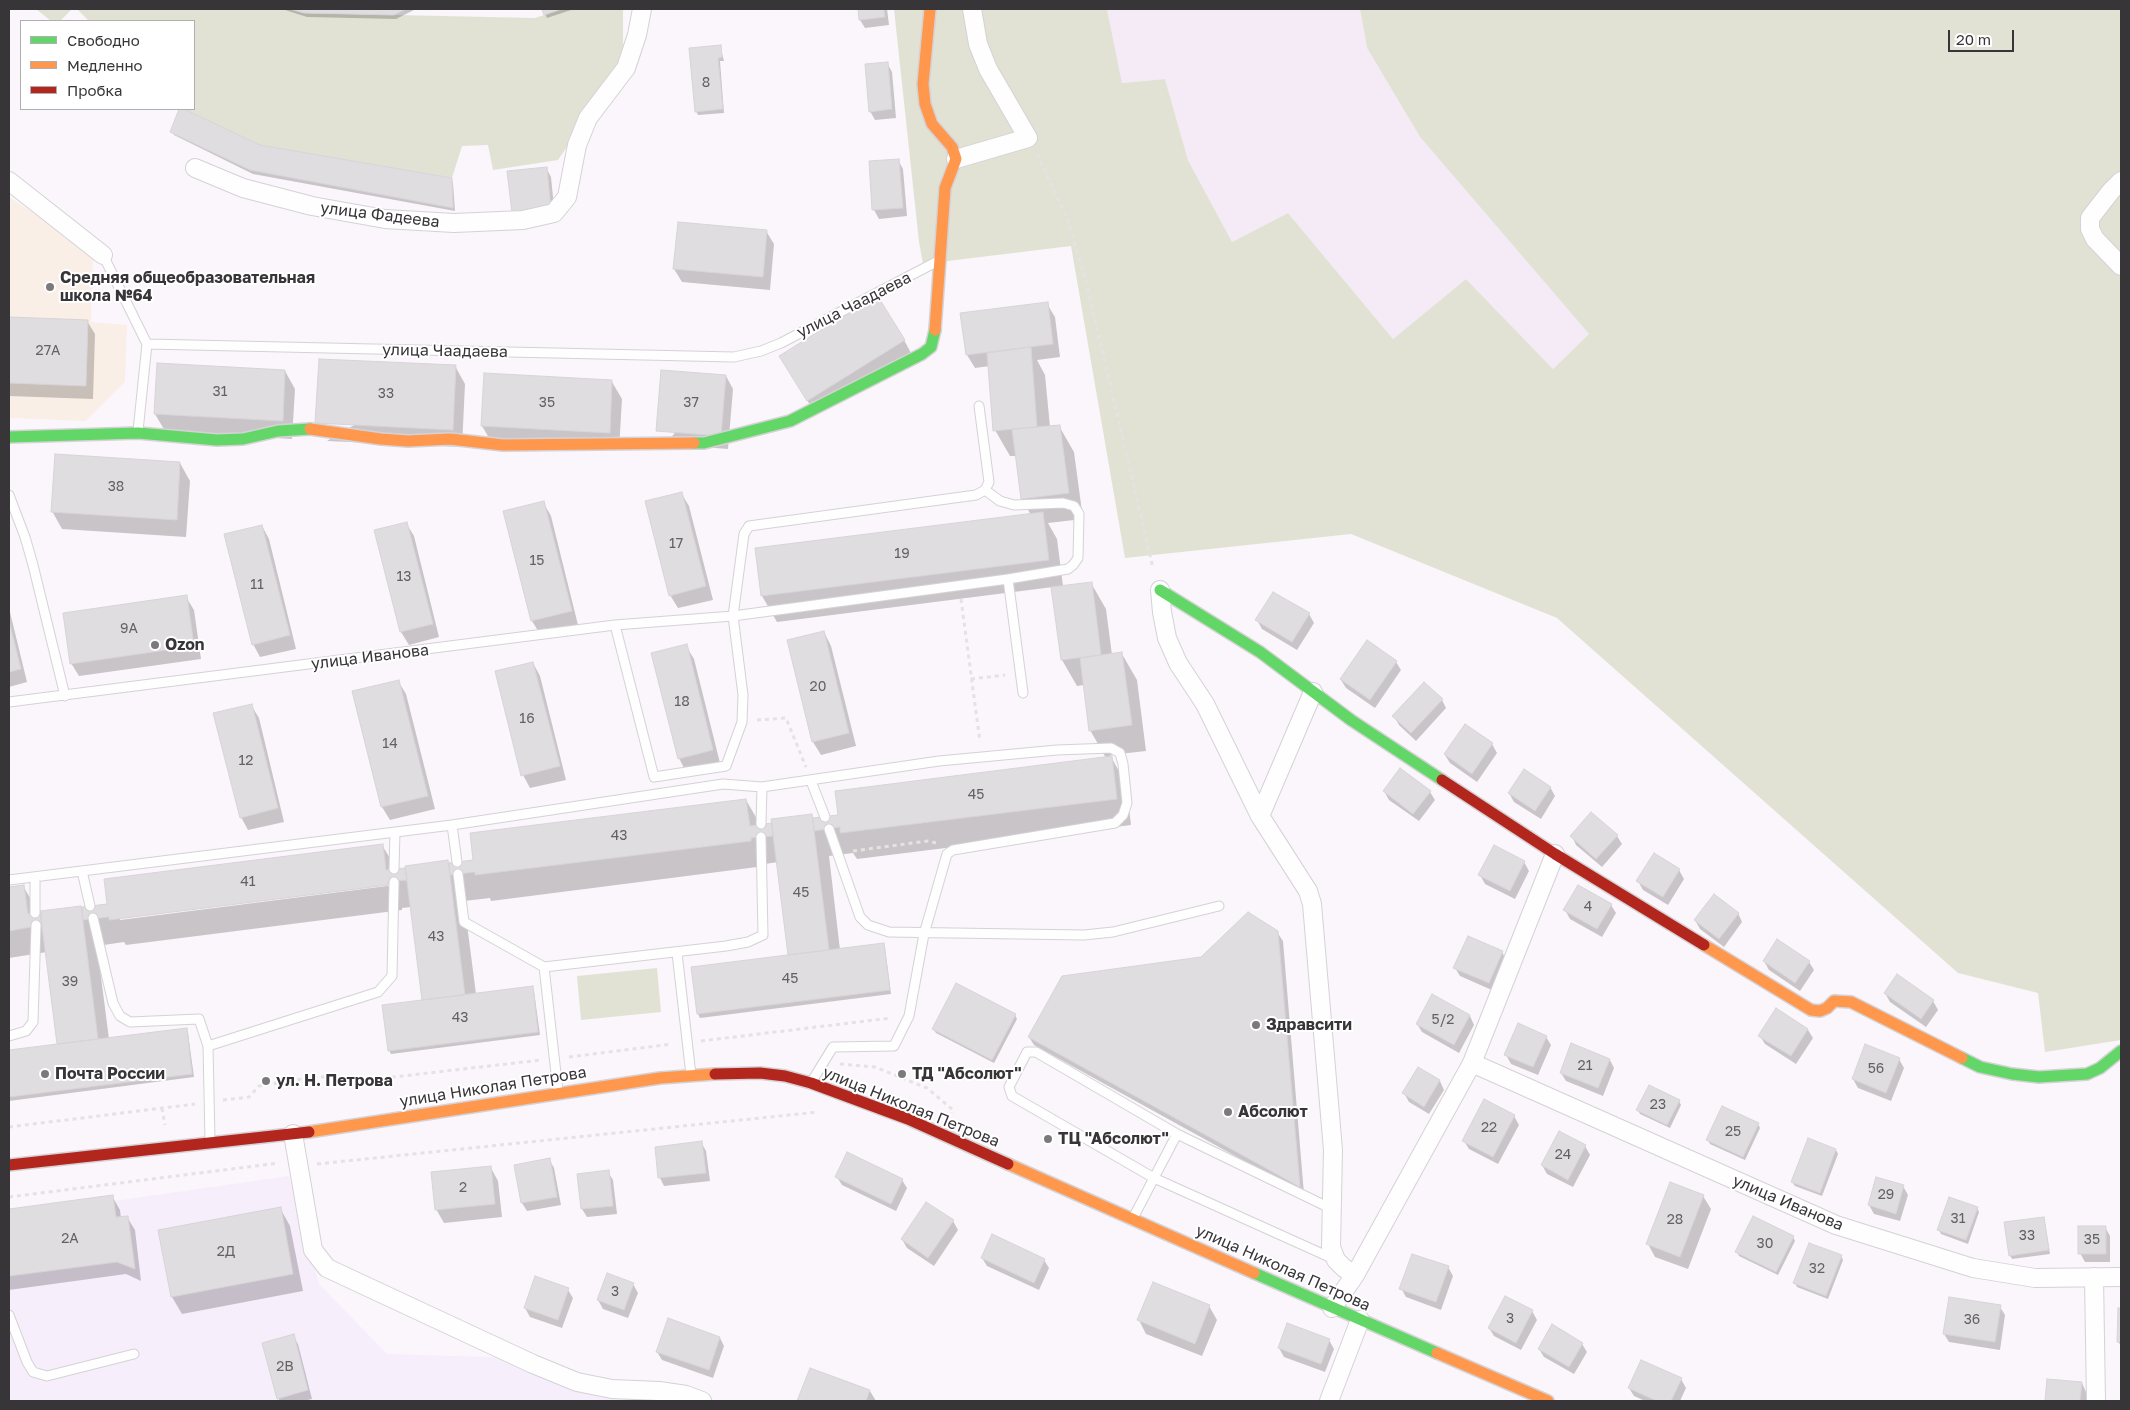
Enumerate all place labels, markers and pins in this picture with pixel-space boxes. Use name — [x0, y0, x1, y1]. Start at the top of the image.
place label: Средняя общеобразовательная школа №64 — [60, 268, 315, 306]
marker: Средняя общеобразовательная школа №64 — [44, 281, 56, 293]
place label: Ozon — [165, 635, 205, 655]
marker: Ozon — [149, 639, 161, 651]
place label: Здравсити — [1266, 1015, 1352, 1035]
marker: Здравсити — [1250, 1019, 1262, 1031]
place label: Почта России — [55, 1064, 165, 1084]
place label: ТД "Абсолют" — [912, 1064, 1022, 1084]
marker: Почта России — [39, 1068, 51, 1080]
marker: ТД "Абсолют" — [896, 1068, 908, 1080]
place label: ул. Н. Петрова — [276, 1071, 393, 1091]
marker: ул. Н. Петрова — [260, 1075, 272, 1087]
place label: Абсолют — [1238, 1102, 1308, 1122]
marker: Абсолют — [1222, 1106, 1234, 1118]
place label: ТЦ "Абсолют" — [1058, 1129, 1169, 1149]
marker: ТЦ "Абсолют" — [1042, 1133, 1054, 1145]

